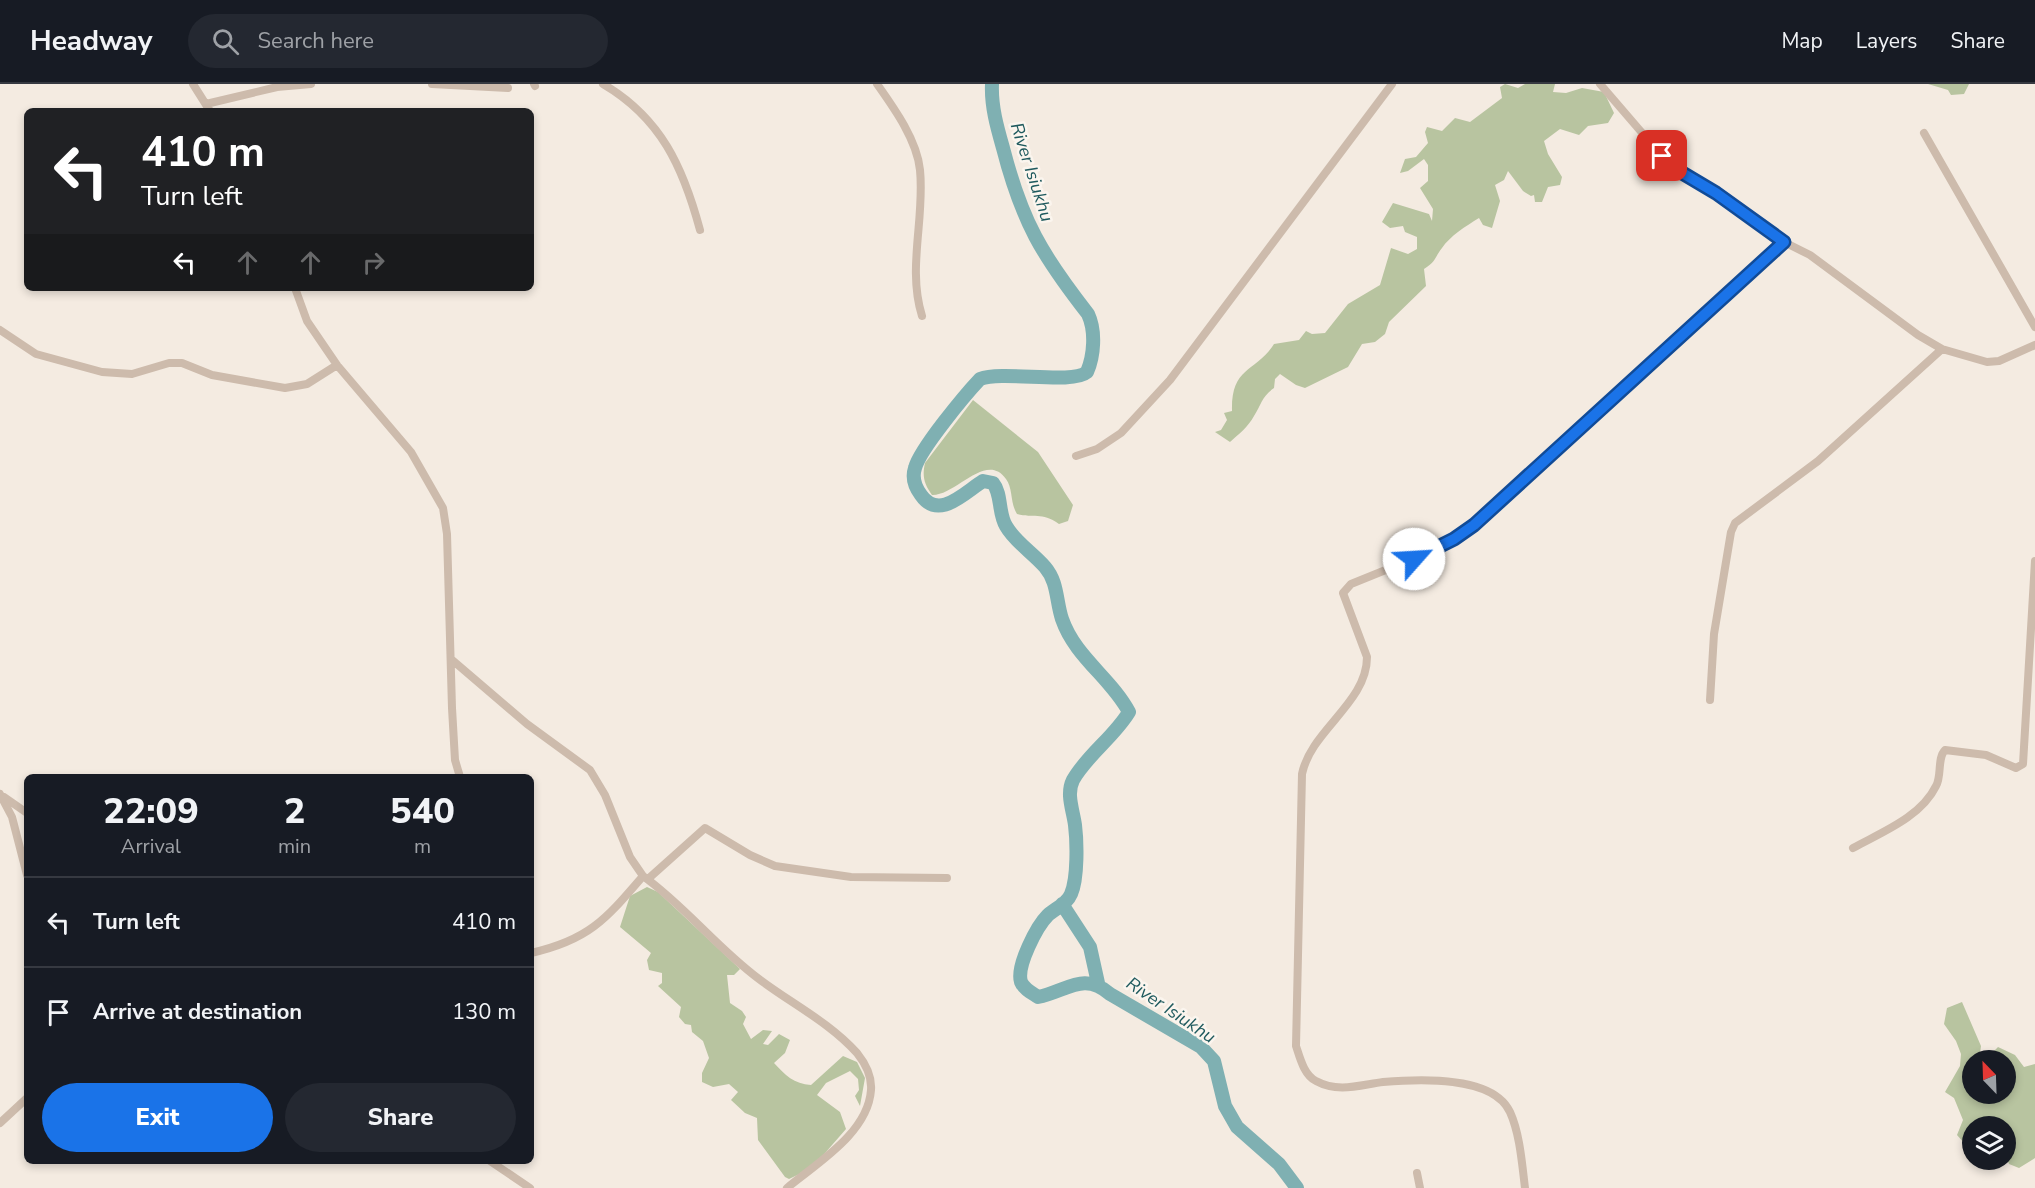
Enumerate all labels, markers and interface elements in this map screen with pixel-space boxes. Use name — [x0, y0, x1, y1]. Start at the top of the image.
search box — [188, 14, 608, 68]
text: Headway — [30, 22, 152, 60]
icon: search — [209, 25, 242, 58]
text: Search here — [257, 26, 374, 56]
text: Map — [1781, 27, 1823, 55]
text: Layers — [1856, 27, 1917, 55]
text: Share — [1950, 27, 2005, 55]
water label: River Isiukhu — [1005, 119, 1059, 225]
text: 410 m — [141, 124, 265, 181]
pin — [1636, 130, 1687, 181]
icon: left — [42, 132, 120, 210]
icon: arrive — [1645, 139, 1678, 172]
text: Turn left — [141, 178, 242, 215]
icon: left — [168, 246, 201, 279]
icon: ahead — [231, 246, 264, 279]
icon: ahead — [294, 246, 327, 279]
icon: right — [357, 246, 390, 279]
position arrow — [1382, 527, 1446, 591]
text: 22:09 — [103, 787, 199, 836]
text: 2 — [284, 787, 305, 836]
text: 540 — [390, 787, 455, 836]
text: Arrival — [121, 833, 181, 860]
text: min — [278, 833, 311, 860]
text: m — [414, 833, 431, 860]
icon: left — [42, 906, 75, 939]
text: Turn left — [93, 907, 180, 937]
text: 410 m — [452, 907, 516, 937]
water label: River Isiukhu — [1122, 971, 1220, 1049]
icon: arrive — [42, 996, 75, 1029]
text: Arrive at destination — [93, 997, 302, 1027]
text: 130 m — [452, 997, 516, 1027]
north arrow — [1962, 1050, 2016, 1104]
map controls — [1962, 1050, 2016, 1170]
button: Exit — [42, 1083, 273, 1152]
button: Share — [285, 1083, 516, 1152]
button: layers — [1962, 1116, 2016, 1170]

